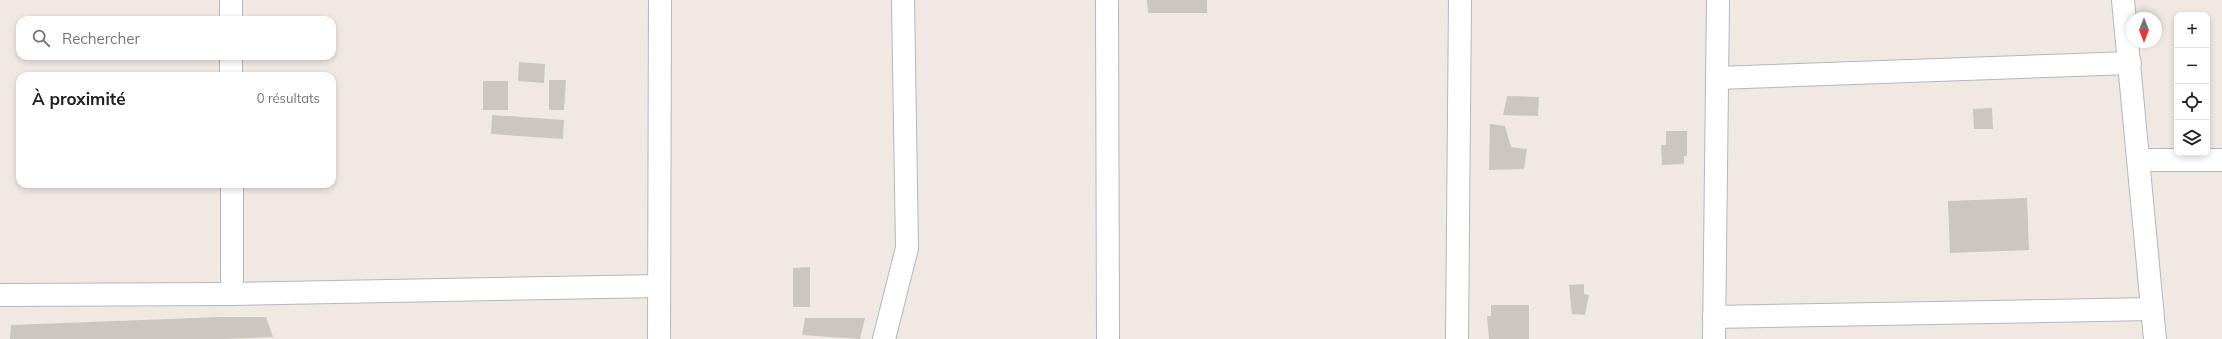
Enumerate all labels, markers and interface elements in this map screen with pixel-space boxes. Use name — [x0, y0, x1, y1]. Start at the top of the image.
north arrow — [2126, 12, 2162, 48]
map controls — [2174, 12, 2210, 156]
button: + — [2174, 12, 2210, 48]
search box — [16, 16, 336, 60]
icon: search — [30, 27, 52, 49]
text: Rechercher — [62, 29, 140, 48]
button: − — [2174, 48, 2210, 84]
button: locate — [2174, 84, 2210, 120]
text: À proximité — [32, 88, 126, 109]
text: 0 résultats — [257, 90, 320, 106]
button: layers — [2174, 120, 2210, 156]

